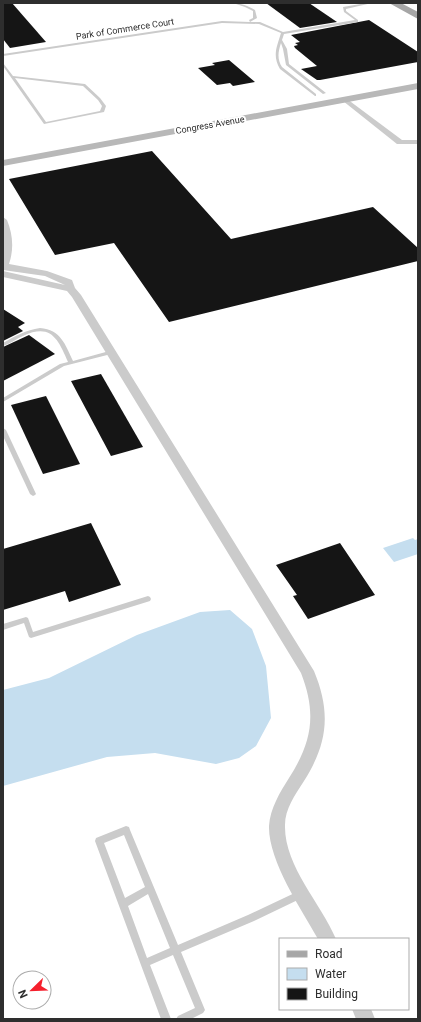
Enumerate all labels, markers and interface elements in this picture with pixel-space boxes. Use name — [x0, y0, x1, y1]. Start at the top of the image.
street label: Park of Commerce Court — [75, 16, 175, 42]
street label: Congress Avenue — [175, 114, 245, 136]
legend — [279, 938, 409, 1010]
text: Road — [315, 947, 343, 961]
text: Water — [315, 967, 346, 981]
north arrow — [12, 970, 52, 1010]
text: N — [16, 987, 31, 1000]
text: Building — [315, 987, 358, 1001]

